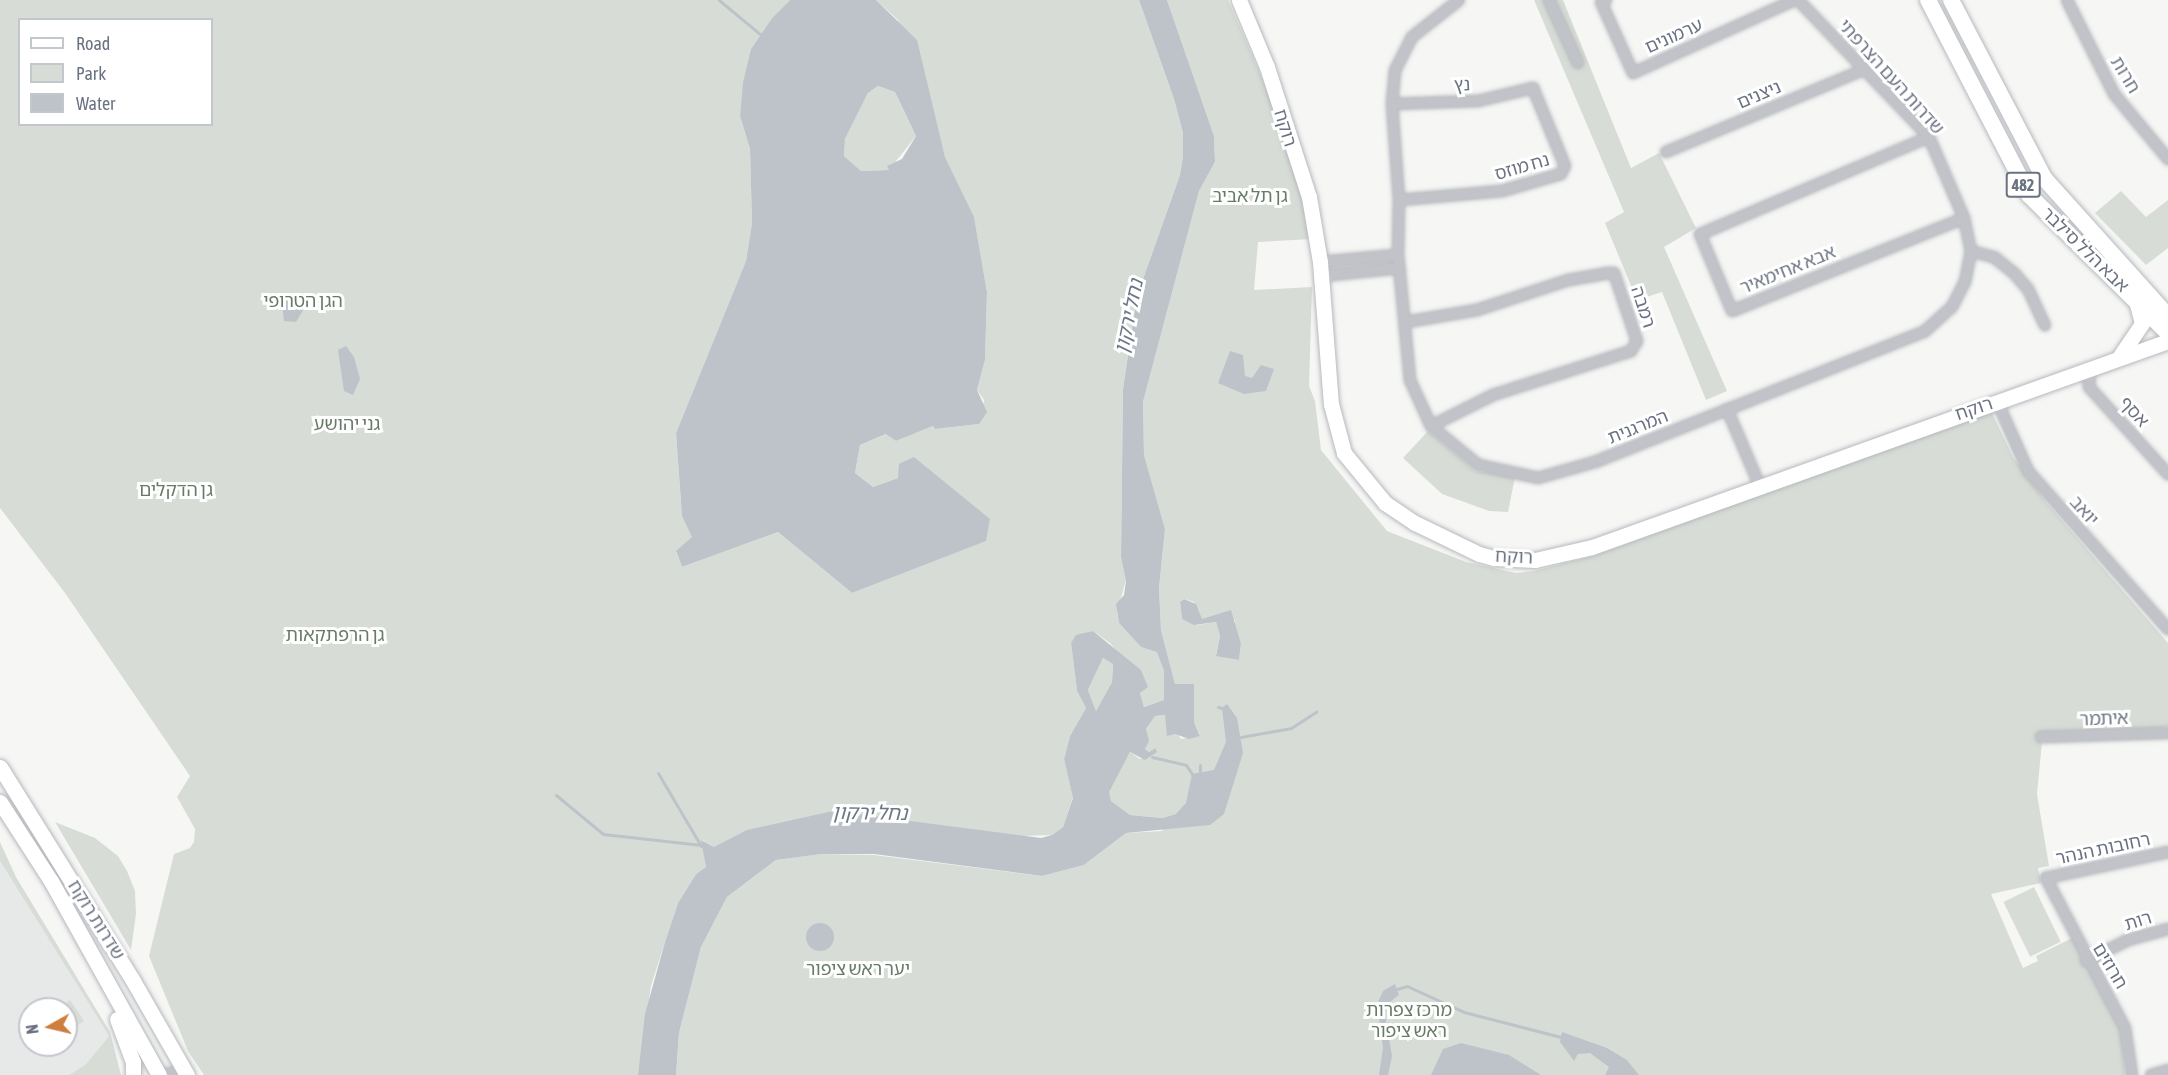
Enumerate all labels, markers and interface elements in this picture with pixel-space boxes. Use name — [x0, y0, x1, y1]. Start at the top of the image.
street label: ערמונים — [1642, 14, 1706, 58]
street label: שדרות העם הצרפתי — [1834, 15, 1948, 139]
legend — [18, 18, 213, 126]
text: Road — [76, 33, 110, 54]
street label: חרות — [2106, 53, 2144, 97]
text: Park — [76, 63, 106, 84]
street label: נץ — [1453, 74, 1471, 96]
street label: ניצנים — [1734, 76, 1784, 114]
text: Water — [76, 93, 115, 114]
street label: רוקח — [1269, 107, 1301, 149]
street label: נח מוזס — [1492, 149, 1552, 185]
road number: 482 — [2005, 172, 2041, 198]
park label: גן תל אביב — [1212, 185, 1288, 207]
street label: אבא הלל סילבר — [2037, 203, 2133, 297]
street label: אבא אחימאיר — [1737, 241, 1839, 299]
water label: נחל ירקון — [1108, 277, 1148, 355]
street label: רמבה — [1626, 283, 1660, 331]
park label: הגן הטרופי — [263, 290, 343, 312]
street label: אסף — [2115, 392, 2153, 432]
street label: רוקח — [1953, 393, 1995, 425]
street label: המרגנית — [1605, 405, 1671, 449]
park label: גני יהושע — [314, 413, 380, 435]
park label: גן הדקלים — [139, 479, 213, 501]
street label: יואב — [2065, 492, 2103, 530]
street label: רוקח — [1494, 545, 1534, 569]
park label: גן הרפתקאות — [285, 624, 385, 646]
street label: איתמר — [2079, 707, 2129, 731]
water label: נחל ירקון — [832, 799, 908, 825]
street label: רחובות הנהר — [2054, 828, 2152, 870]
street label: שדרות רוקח — [63, 876, 129, 964]
street label: רות — [2122, 907, 2154, 935]
street label: חרוזים — [2088, 939, 2132, 993]
park label: יער ראש ציפור — [806, 958, 910, 980]
north arrow — [18, 997, 78, 1057]
park label: מרכז צפרות ראש ציפור — [1366, 1000, 1452, 1042]
text: N — [23, 1023, 42, 1035]

